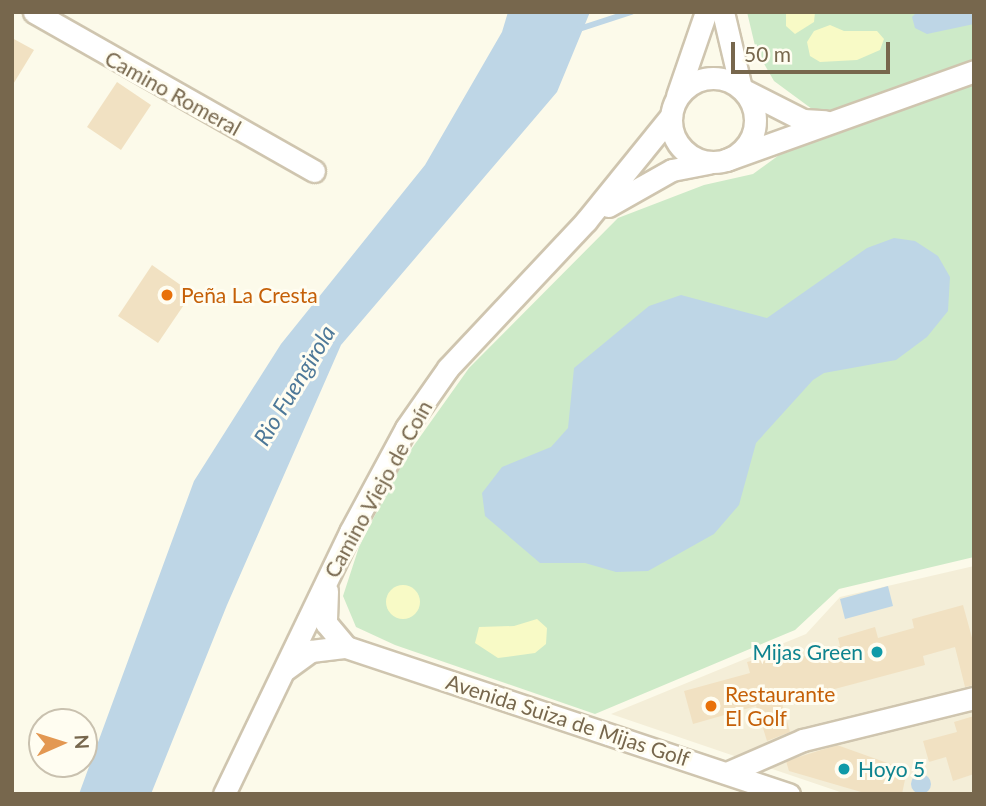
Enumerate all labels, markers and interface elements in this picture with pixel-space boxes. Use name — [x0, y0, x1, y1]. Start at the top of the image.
scale bar — [734, 28, 893, 72]
text: 50 m — [744, 41, 791, 66]
street label: Camino Romeral — [101, 45, 245, 141]
place label: Peña La Cresta — [181, 282, 318, 308]
marker: Peña La Cresta — [159, 287, 175, 303]
water label: Rio Fuengirola — [247, 320, 341, 450]
street label: Camino Viejo de Coín — [319, 396, 437, 582]
place label: Mijas Green — [752, 639, 863, 665]
marker: Mijas Green — [869, 644, 885, 660]
street label: Avenida Suiza de Mijas Golf — [443, 669, 693, 771]
place label: Restaurante El Golf — [725, 681, 835, 731]
marker: Restaurante El Golf — [703, 698, 719, 714]
north arrow — [28, 708, 98, 778]
text: N — [71, 734, 94, 750]
place label: Hoyo 5 — [858, 756, 925, 782]
marker: Hoyo 5 — [836, 761, 852, 777]

